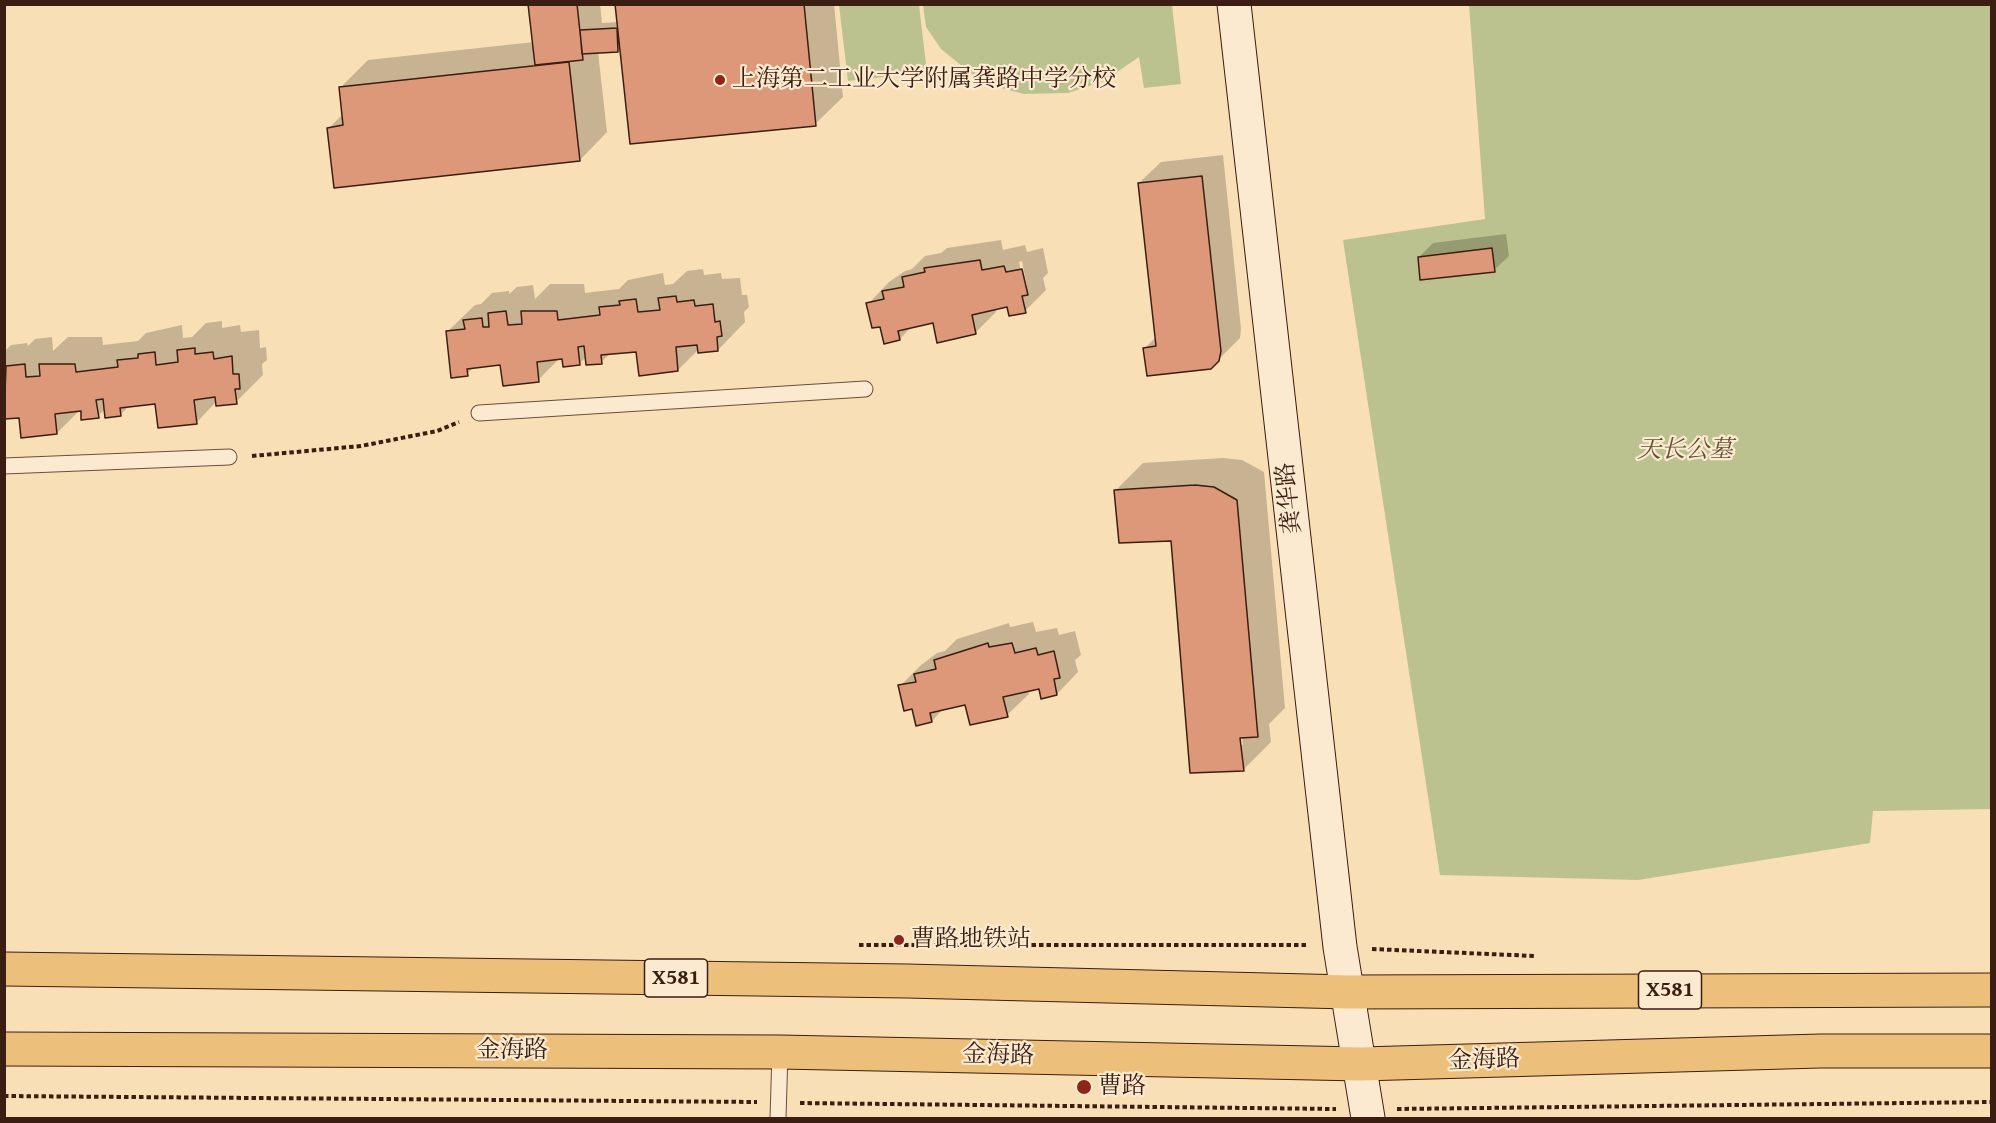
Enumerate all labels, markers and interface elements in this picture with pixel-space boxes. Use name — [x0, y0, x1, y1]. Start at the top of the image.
place label: 上海第二工业大学附属龚路中学分校 — [732, 66, 1116, 94]
marker: 上海第二工业大学附属龚路中学分校 — [713, 73, 727, 87]
park label: 天长公墓 — [1637, 437, 1733, 465]
street label: 龚华路 — [1272, 461, 1308, 535]
place label: 曹路地铁站 — [911, 926, 1031, 954]
marker: 曹路地铁站 — [892, 933, 906, 947]
road number: X581 — [644, 959, 708, 997]
road number: X581 — [1638, 971, 1702, 1009]
street label: 金海路 — [476, 1037, 548, 1065]
street label: 金海路 — [962, 1041, 1034, 1071]
street label: 金海路 — [1448, 1045, 1520, 1077]
place label: 曹路 — [1098, 1073, 1146, 1101]
marker: 曹路 — [1075, 1078, 1093, 1096]

